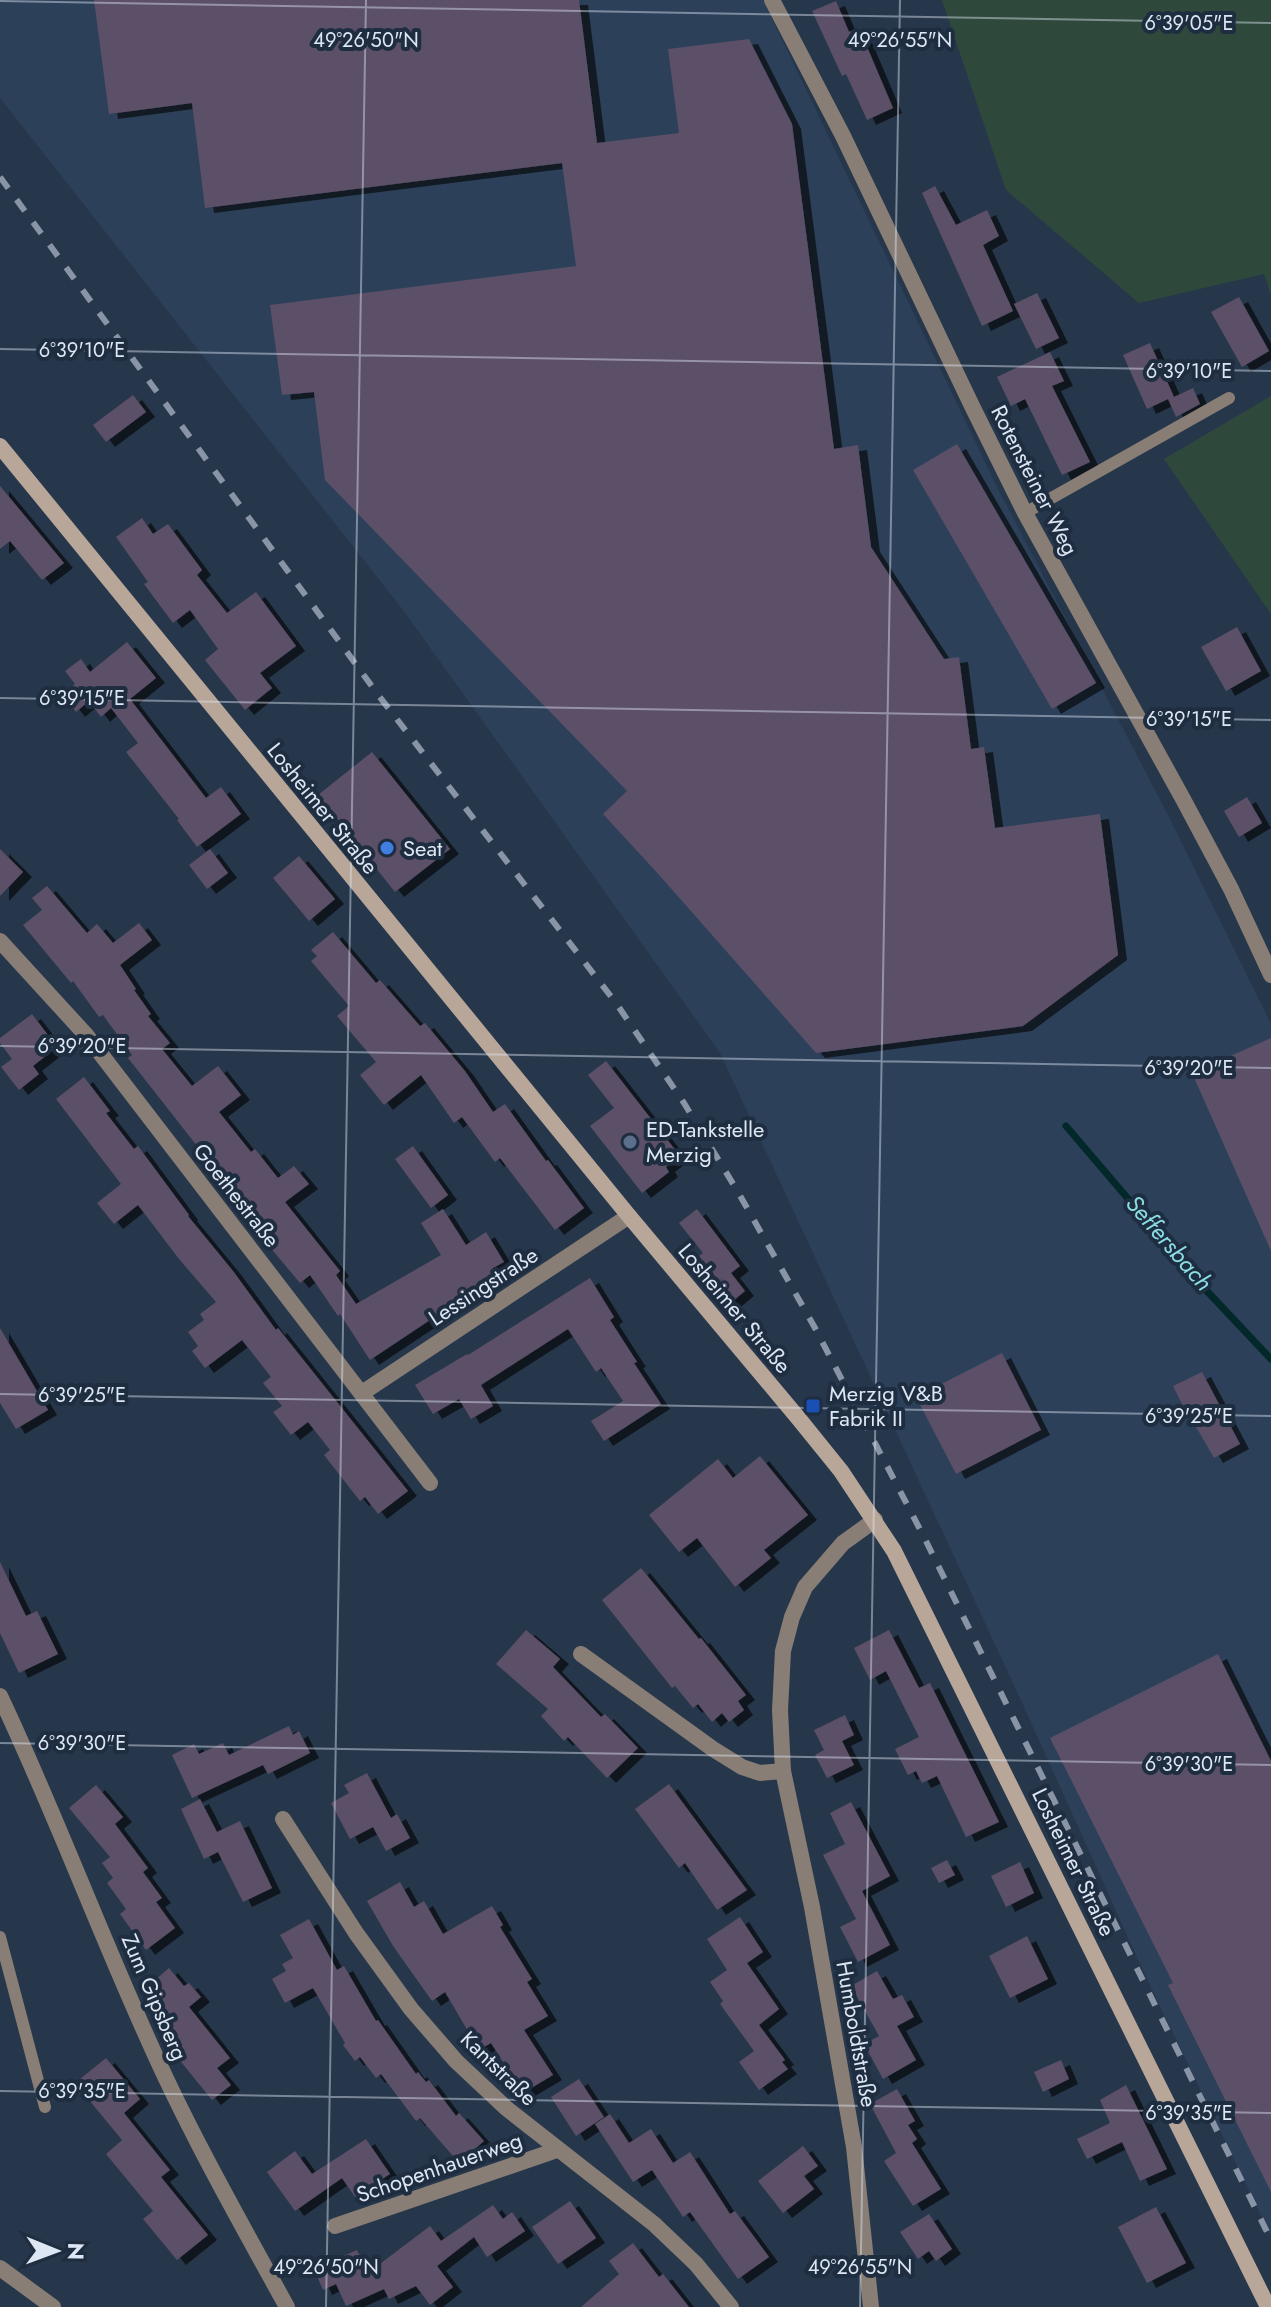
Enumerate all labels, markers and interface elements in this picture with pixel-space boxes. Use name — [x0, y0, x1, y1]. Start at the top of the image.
text: 6°39'05"E — [1145, 9, 1233, 38]
text: 49°26'50"N — [313, 26, 419, 55]
text: 49°26'55"N — [848, 26, 952, 55]
text: 6°39'10"E — [39, 336, 125, 365]
text: 6°39'10"E — [1146, 357, 1232, 386]
street label: Rotensteiner Weg — [983, 399, 1087, 561]
text: 6°39'15"E — [39, 684, 125, 713]
text: 6°39'15"E — [1146, 705, 1232, 734]
street label: Losheimer Straße — [260, 735, 386, 881]
place label: Seat — [403, 832, 443, 864]
marker: Seat — [378, 839, 396, 857]
text: 6°39'20"E — [38, 1032, 126, 1061]
text: 6°39'20"E — [1145, 1054, 1233, 1083]
place label: ED-Tankstelle Merzig — [646, 1113, 764, 1170]
marker: ED-Tankstelle Merzig — [621, 1133, 639, 1151]
street label: Goethestraße — [186, 1136, 288, 1254]
water label: Seffersbach — [1118, 1187, 1221, 1298]
street label: Losheimer Straße — [671, 1236, 799, 1380]
street label: Lessingstraße — [422, 1239, 544, 1333]
place label: Merzig V&B Fabrik II — [829, 1377, 943, 1434]
text: 6°39'25"E — [38, 1381, 126, 1410]
marker: Merzig V&B Fabrik II — [804, 1397, 822, 1415]
text: 6°39'25"E — [1145, 1402, 1233, 1431]
text: 6°39'30"E — [38, 1729, 126, 1758]
text: 6°39'30"E — [1145, 1750, 1233, 1779]
street label: Losheimer Straße — [1024, 1783, 1124, 1941]
street label: Zum Gipsberg — [114, 1929, 196, 2065]
street label: Humboldtstraße — [828, 1958, 886, 2110]
street label: Kantstraße — [453, 2023, 545, 2113]
text: 6°39'35"E — [38, 2077, 126, 2106]
text: 6°39'35"E — [1145, 2099, 1233, 2128]
street label: Schopenhauerweg — [352, 2124, 526, 2210]
north arrow — [16, 2211, 96, 2291]
text: N — [60, 2242, 92, 2260]
text: 49°26'50"N — [273, 2253, 379, 2282]
text: 49°26'55"N — [808, 2253, 912, 2282]

